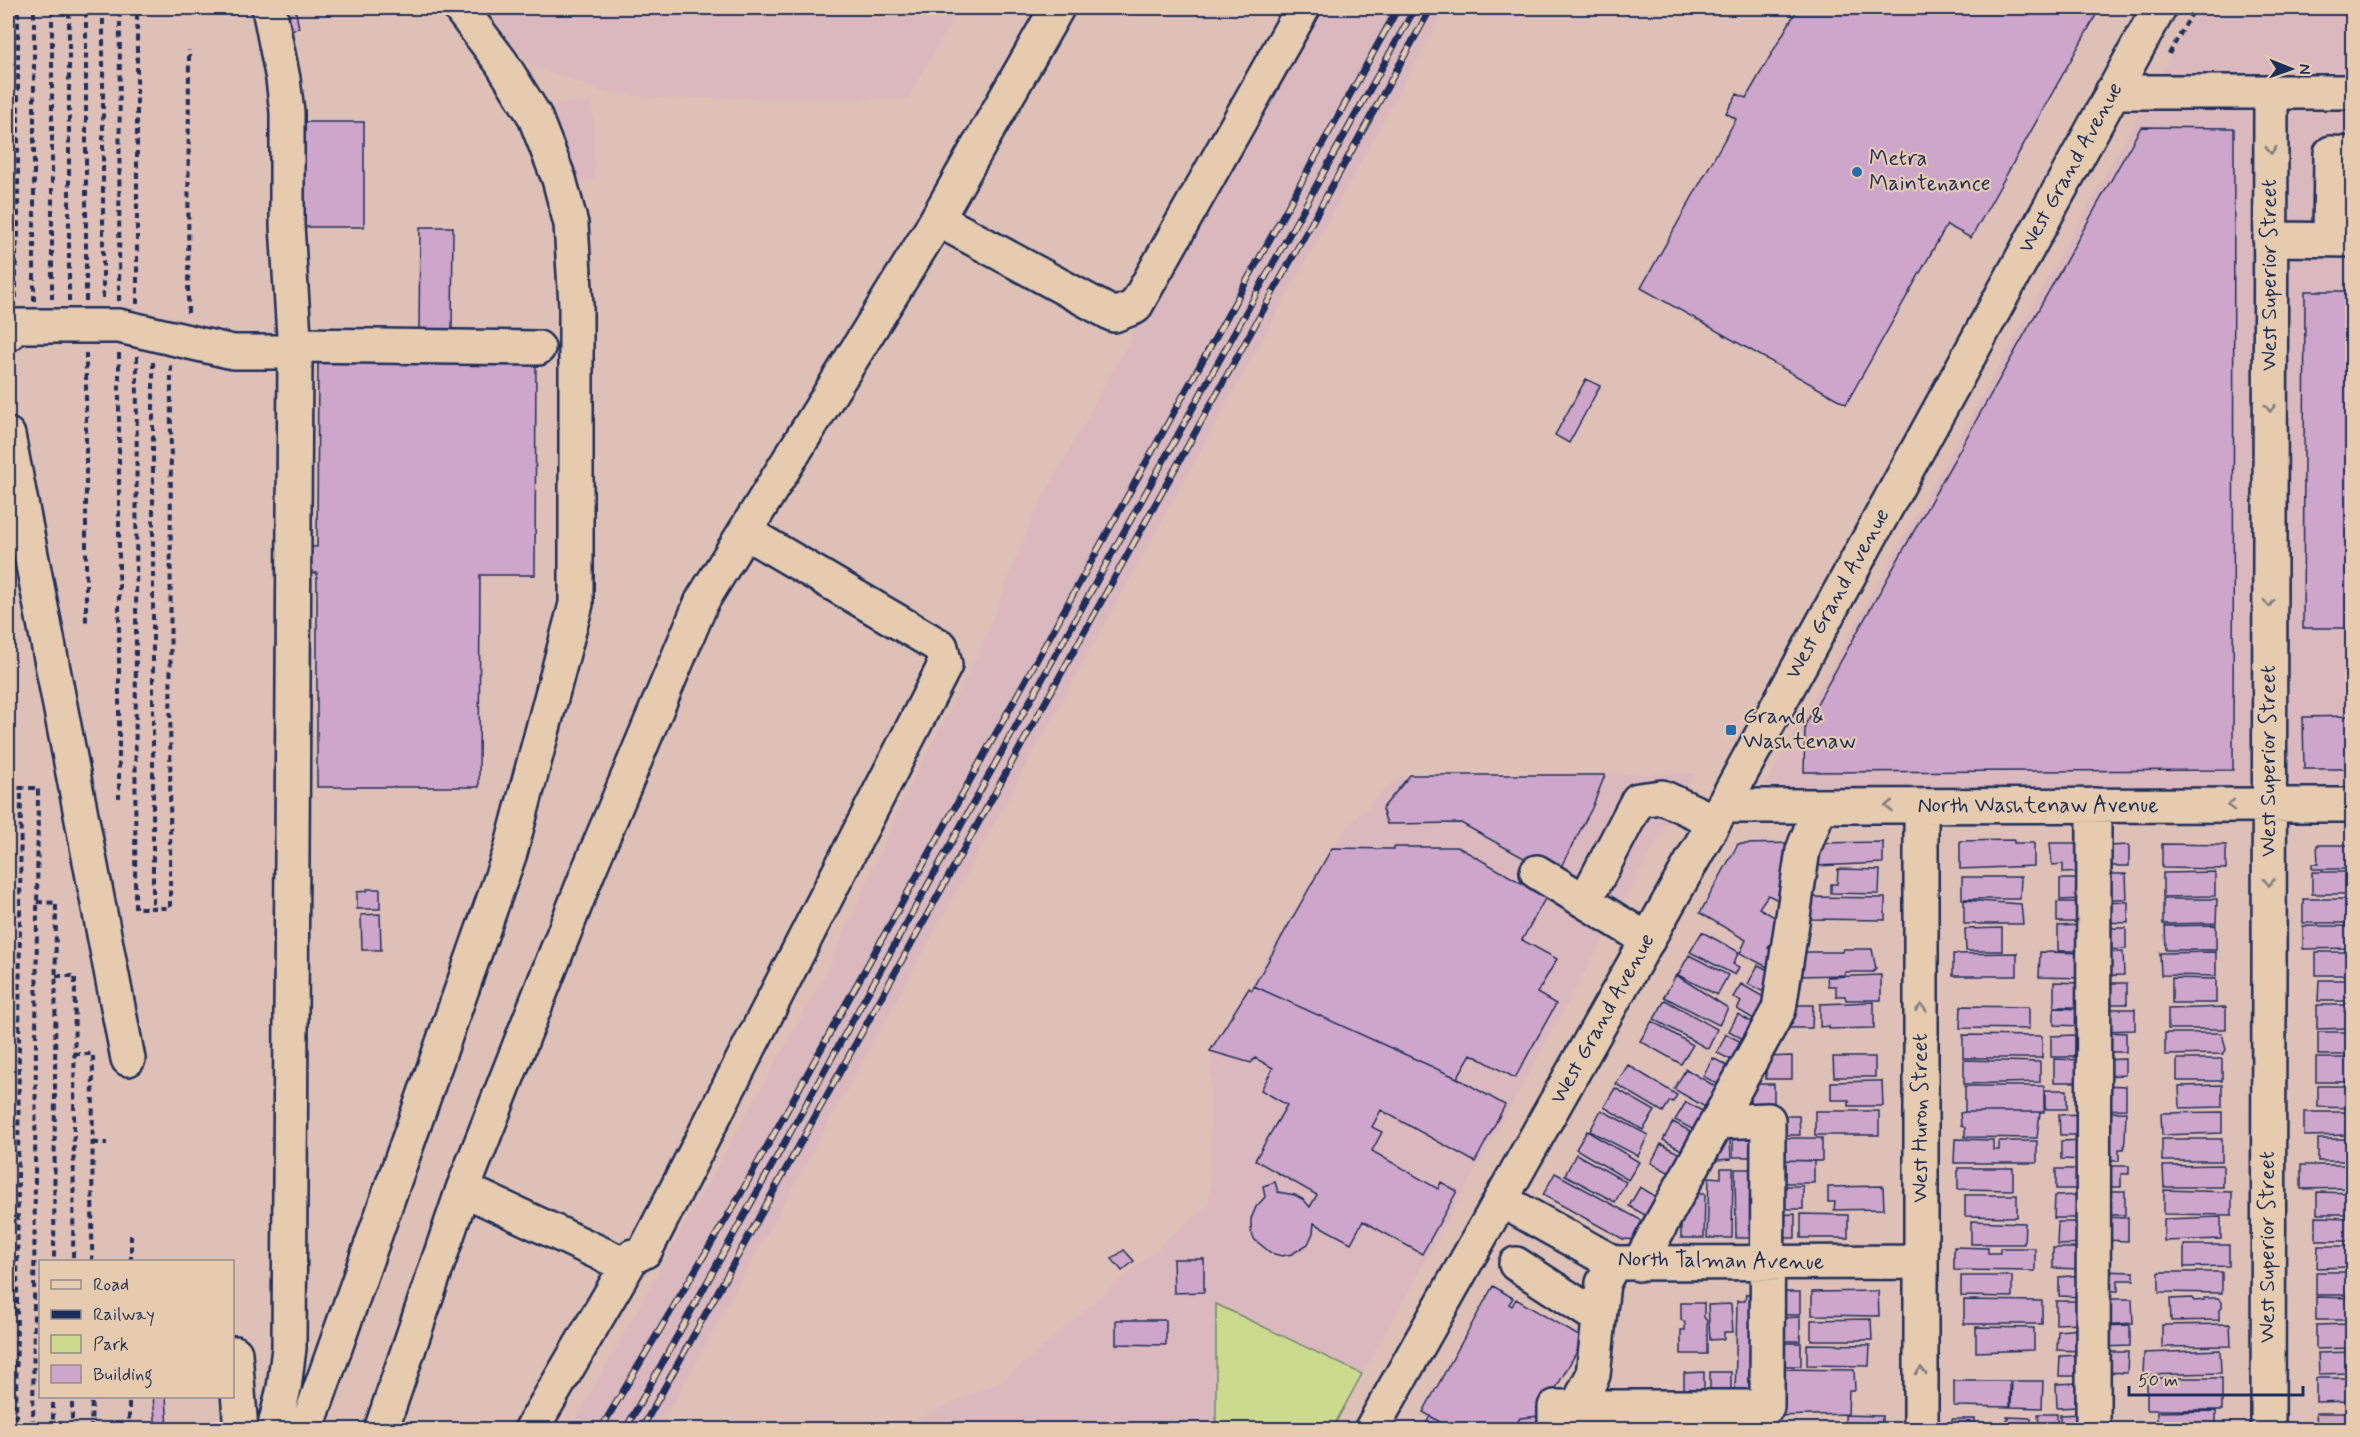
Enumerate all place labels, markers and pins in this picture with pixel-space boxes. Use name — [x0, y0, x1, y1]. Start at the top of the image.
place label: Metra Maintenance — [1869, 145, 1991, 198]
marker: Metra Maintenance — [1850, 165, 1864, 179]
place label: Grand & Washtenaw — [1743, 703, 1856, 756]
marker: Grand & Washtenaw — [1724, 723, 1738, 737]

